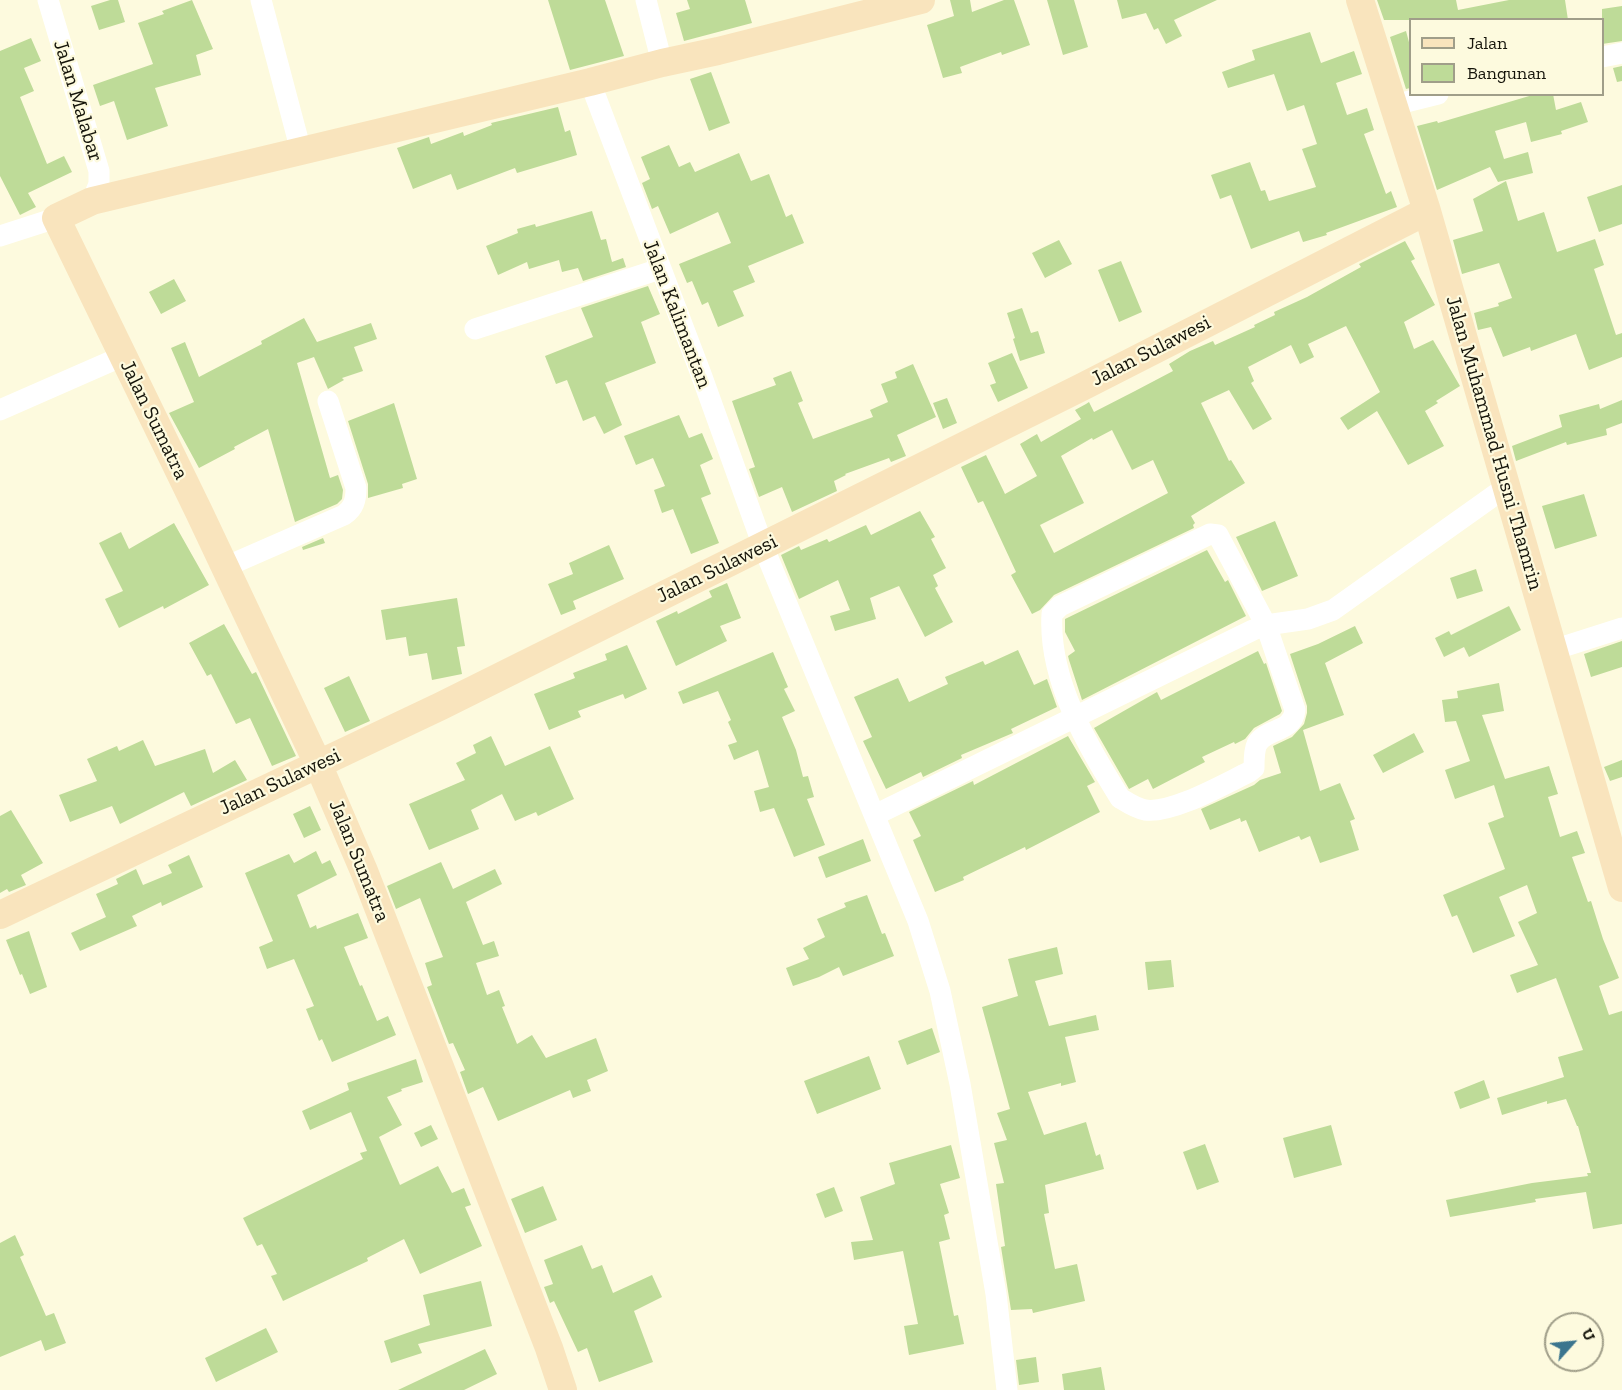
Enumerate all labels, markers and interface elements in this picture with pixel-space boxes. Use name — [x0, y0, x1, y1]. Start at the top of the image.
legend — [1409, 18, 1604, 96]
text: Jalan — [1467, 32, 1507, 54]
street label: Jalan Malabar — [48, 37, 108, 165]
text: Bangunan — [1467, 62, 1546, 84]
street label: Jalan Kalimantan — [637, 236, 717, 392]
street label: Jalan Muhammad Husni Thamrin — [1440, 293, 1548, 593]
street label: Jalan Sulawesi — [1087, 310, 1215, 392]
street label: Jalan Sumatra — [114, 356, 194, 484]
street label: Jalan Sulawesi — [653, 529, 781, 609]
street label: Jalan Sulawesi — [215, 743, 345, 821]
street label: Jalan Sumatra — [323, 796, 395, 926]
north arrow — [1544, 1312, 1604, 1372]
text: U — [1578, 1325, 1600, 1344]

